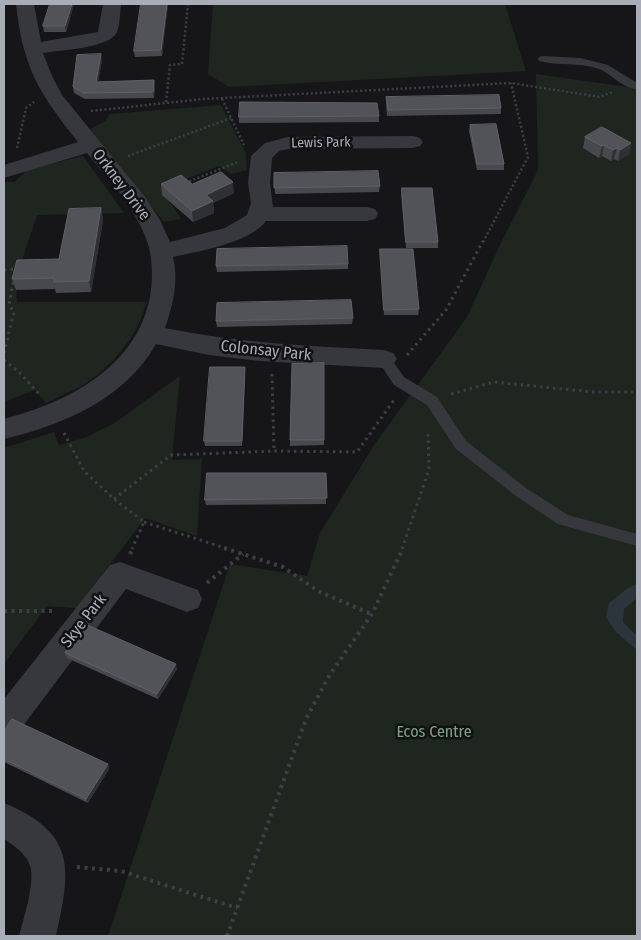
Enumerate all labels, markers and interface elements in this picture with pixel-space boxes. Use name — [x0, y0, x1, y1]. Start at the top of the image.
street label: Lewis Park — [291, 134, 351, 152]
street label: Orkney Drive — [88, 146, 154, 224]
street label: Colonsay Park — [220, 337, 312, 365]
street label: Skye Park — [57, 590, 111, 652]
park label: Ecos Centre — [396, 723, 472, 743]

